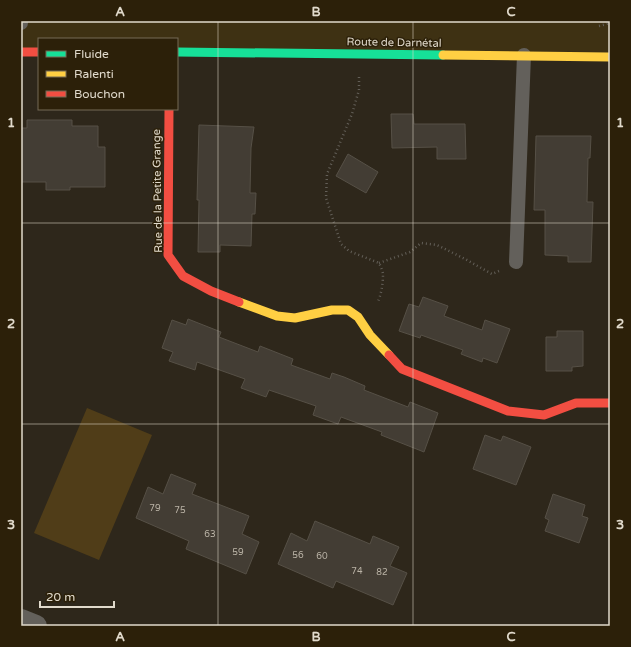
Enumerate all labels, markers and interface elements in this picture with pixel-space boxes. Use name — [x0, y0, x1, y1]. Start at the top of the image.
text: A — [115, 4, 125, 20]
text: B — [311, 4, 321, 20]
text: C — [506, 4, 516, 20]
street label: Route de Darnétal — [346, 35, 442, 50]
legend — [38, 38, 178, 110]
text: Fluide — [74, 47, 109, 61]
text: Ralenti — [74, 67, 114, 81]
text: Bouchon — [74, 87, 125, 101]
text: 1 — [7, 115, 15, 131]
text: 1 — [616, 115, 624, 131]
street label: Rue de la Petite Grange — [150, 129, 165, 253]
text: 2 — [7, 316, 15, 332]
text: 2 — [616, 316, 624, 332]
house number: 79 — [149, 503, 161, 514]
house number: 75 — [174, 505, 186, 516]
text: 3 — [7, 517, 15, 533]
text: 3 — [616, 517, 624, 533]
house number: 63 — [204, 529, 216, 540]
house number: 59 — [232, 547, 244, 558]
house number: 56 — [292, 550, 304, 561]
house number: 60 — [316, 551, 328, 562]
house number: 74 — [351, 566, 363, 577]
house number: 82 — [376, 567, 388, 578]
scale bar — [40, 583, 114, 609]
text: 20 m — [46, 590, 75, 604]
text: A — [115, 629, 125, 645]
text: B — [311, 629, 321, 645]
text: C — [506, 629, 516, 645]

